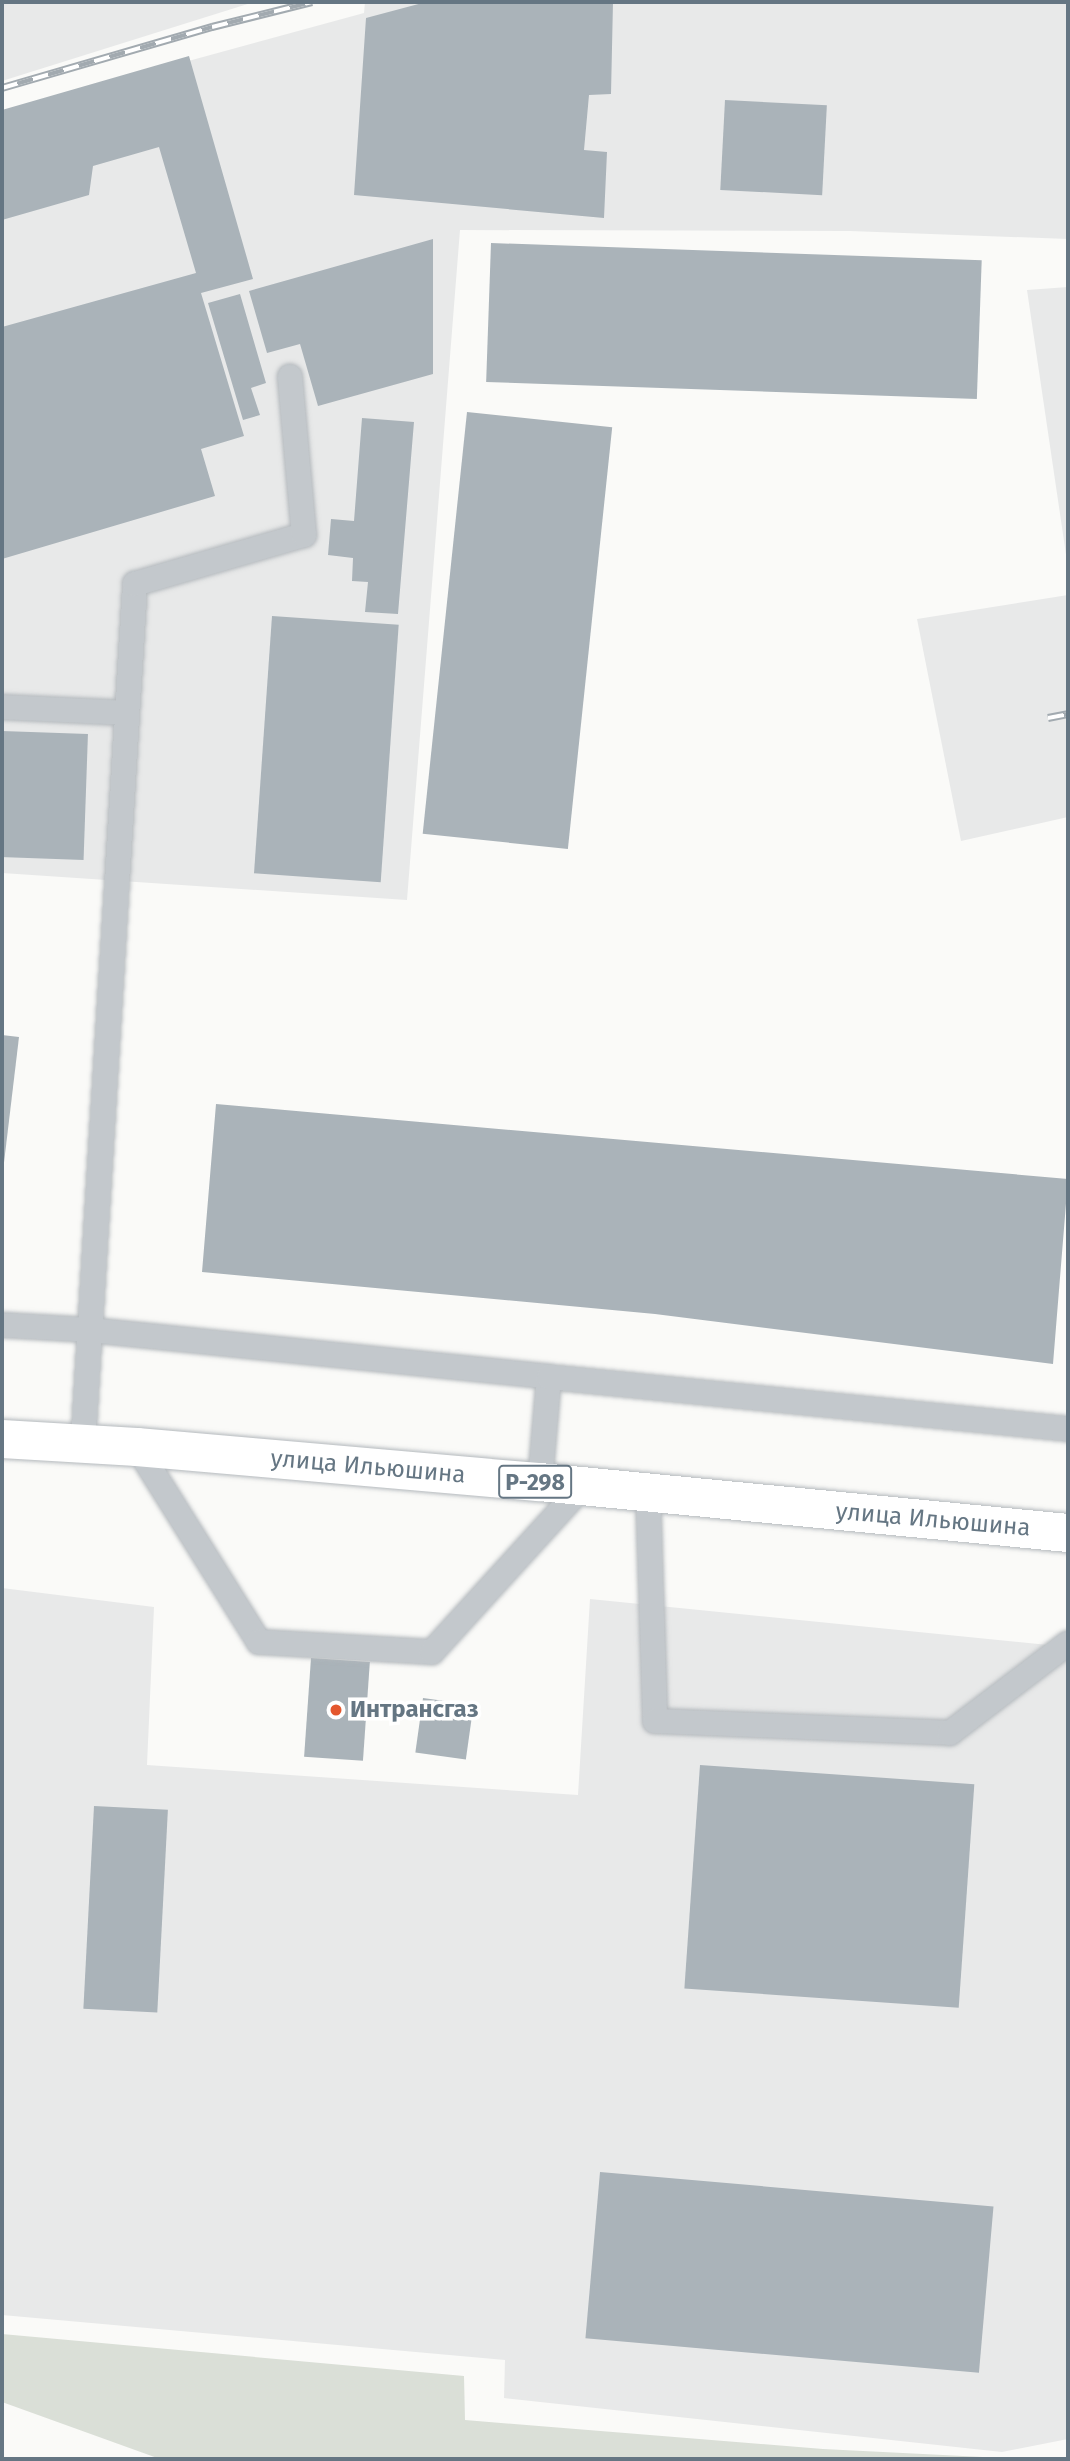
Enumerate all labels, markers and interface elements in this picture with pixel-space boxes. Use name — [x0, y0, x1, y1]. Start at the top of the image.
street label: улица Ильюшина — [269, 1444, 467, 1490]
road number: Р-298 — [496, 1462, 574, 1502]
street label: улица Ильюшина — [834, 1497, 1032, 1543]
place label: Интрансгаз — [350, 1696, 479, 1724]
marker: Интрансгаз — [328, 1702, 344, 1718]

